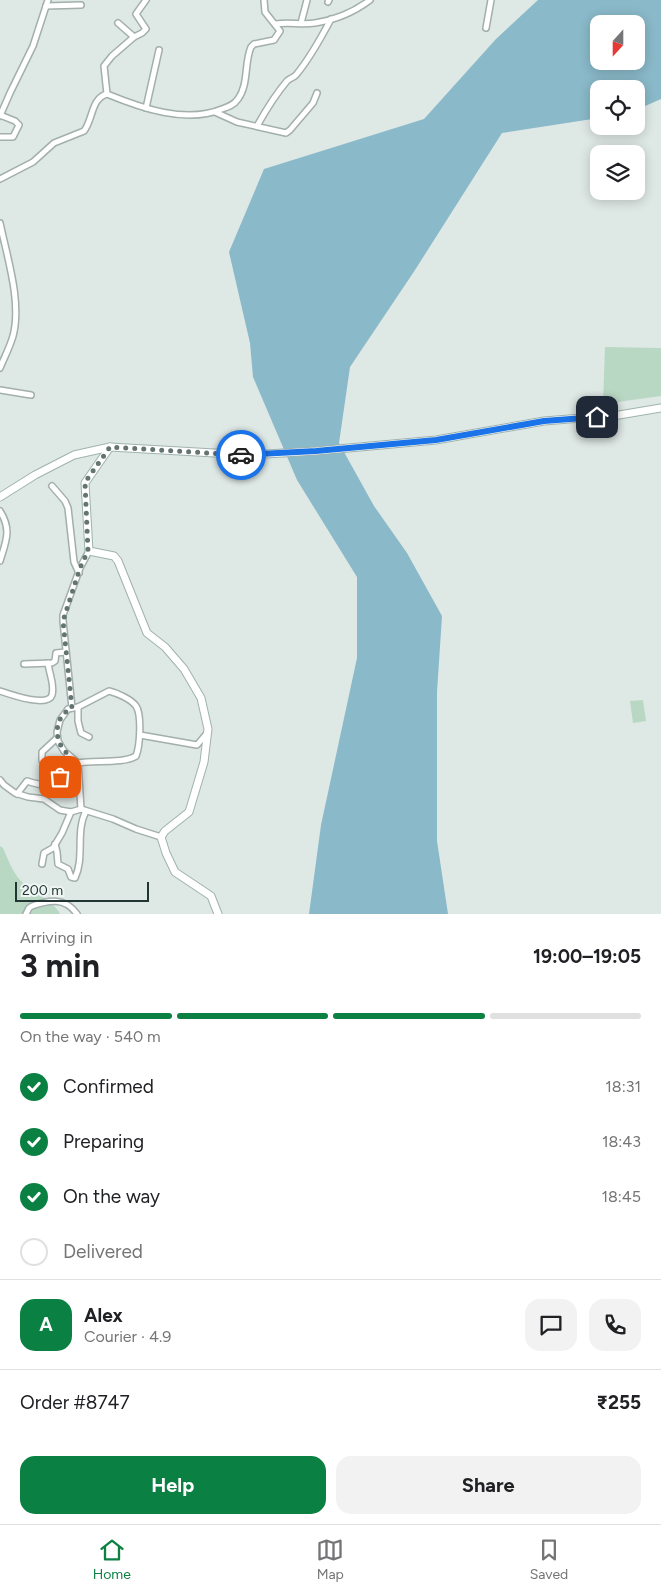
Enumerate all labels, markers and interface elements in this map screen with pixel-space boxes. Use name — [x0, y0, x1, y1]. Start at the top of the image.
north arrow — [590, 15, 645, 70]
map controls — [590, 15, 645, 200]
button: locate — [590, 80, 645, 135]
button: layers — [590, 145, 645, 200]
pin — [576, 396, 618, 438]
icon: home — [583, 403, 611, 431]
courier — [216, 430, 266, 480]
icon: car — [227, 441, 255, 469]
pin — [39, 756, 81, 798]
icon: bag — [46, 763, 74, 791]
scale bar — [15, 879, 149, 902]
text: 200 m — [22, 882, 63, 899]
text: Arriving in — [20, 928, 92, 947]
text: 19:00–19:05 — [533, 945, 641, 968]
text: 3 min — [20, 947, 100, 985]
text: On the way · 540 m — [20, 1027, 161, 1046]
icon: check — [20, 1073, 48, 1101]
text: Confirmed — [63, 1075, 154, 1098]
text: 18:31 — [605, 1077, 641, 1096]
icon: check — [20, 1128, 48, 1156]
text: Preparing — [63, 1130, 144, 1153]
text: 18:43 — [602, 1132, 641, 1151]
icon: check — [20, 1183, 48, 1211]
text: On the way — [63, 1185, 160, 1208]
text: 18:45 — [601, 1187, 641, 1206]
text: Delivered — [63, 1240, 143, 1263]
button: chat — [525, 1299, 577, 1351]
button: phone — [589, 1299, 641, 1351]
text: Alex — [84, 1304, 123, 1327]
text: A — [39, 1313, 53, 1336]
text: Courier · 4.9 — [84, 1327, 171, 1346]
text: Order #8747 — [20, 1391, 130, 1414]
text: ₹255 — [597, 1391, 641, 1414]
button: Help — [20, 1456, 326, 1514]
button: Share — [336, 1456, 641, 1514]
tab: Home — [93, 1536, 131, 1583]
tab: Map — [316, 1536, 344, 1583]
tab: Saved — [530, 1536, 568, 1583]

